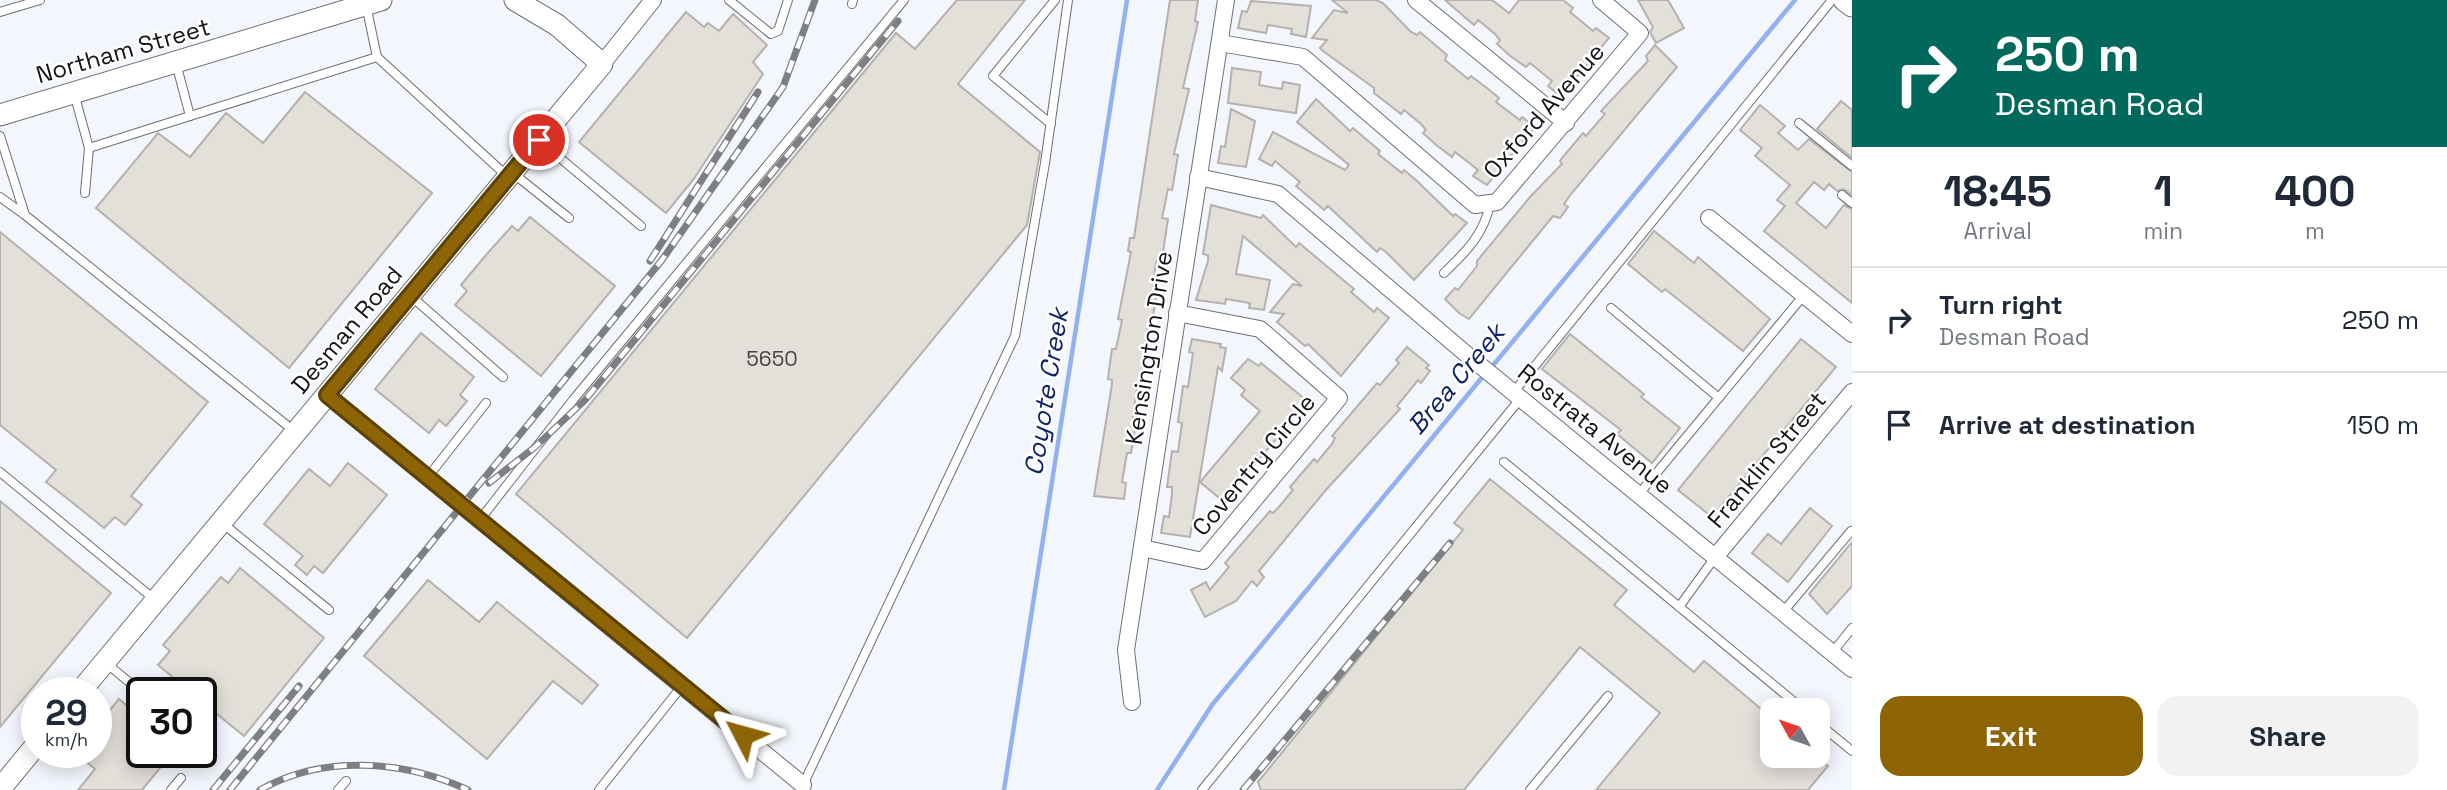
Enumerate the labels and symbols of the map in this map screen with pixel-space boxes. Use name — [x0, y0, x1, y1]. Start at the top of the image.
street label: Northam Street — [32, 11, 213, 90]
street label: Oxford Avenue — [1476, 36, 1611, 185]
pin — [509, 110, 569, 170]
street label: Kensington Drive — [1118, 249, 1179, 447]
street label: Desman Road — [284, 260, 409, 400]
water label: Coyote Creek — [1016, 303, 1076, 478]
water label: Brea Creek — [1400, 314, 1514, 441]
house number: 5650 — [746, 345, 798, 372]
street label: Rostrata Avenue — [1512, 357, 1679, 501]
street label: Franklin Street — [1700, 385, 1833, 534]
street label: Coventry Circle — [1185, 387, 1322, 542]
speed limit sign: 30 — [126, 677, 217, 768]
position arrow — [706, 698, 780, 772]
north arrow — [1760, 698, 1830, 768]

